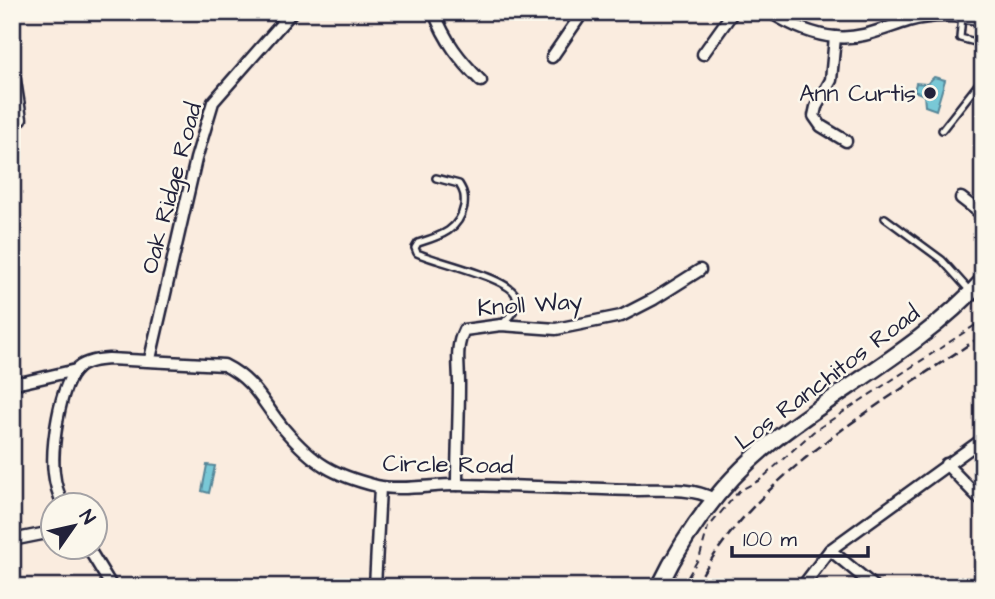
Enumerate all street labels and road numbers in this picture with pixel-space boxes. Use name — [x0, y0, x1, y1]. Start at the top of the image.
street label: Oak Ridge Road — [133, 99, 212, 278]
street label: Knoll Way — [476, 284, 584, 327]
street label: Los Ranchitos Road — [728, 297, 927, 459]
street label: Circle Road — [382, 447, 514, 483]

